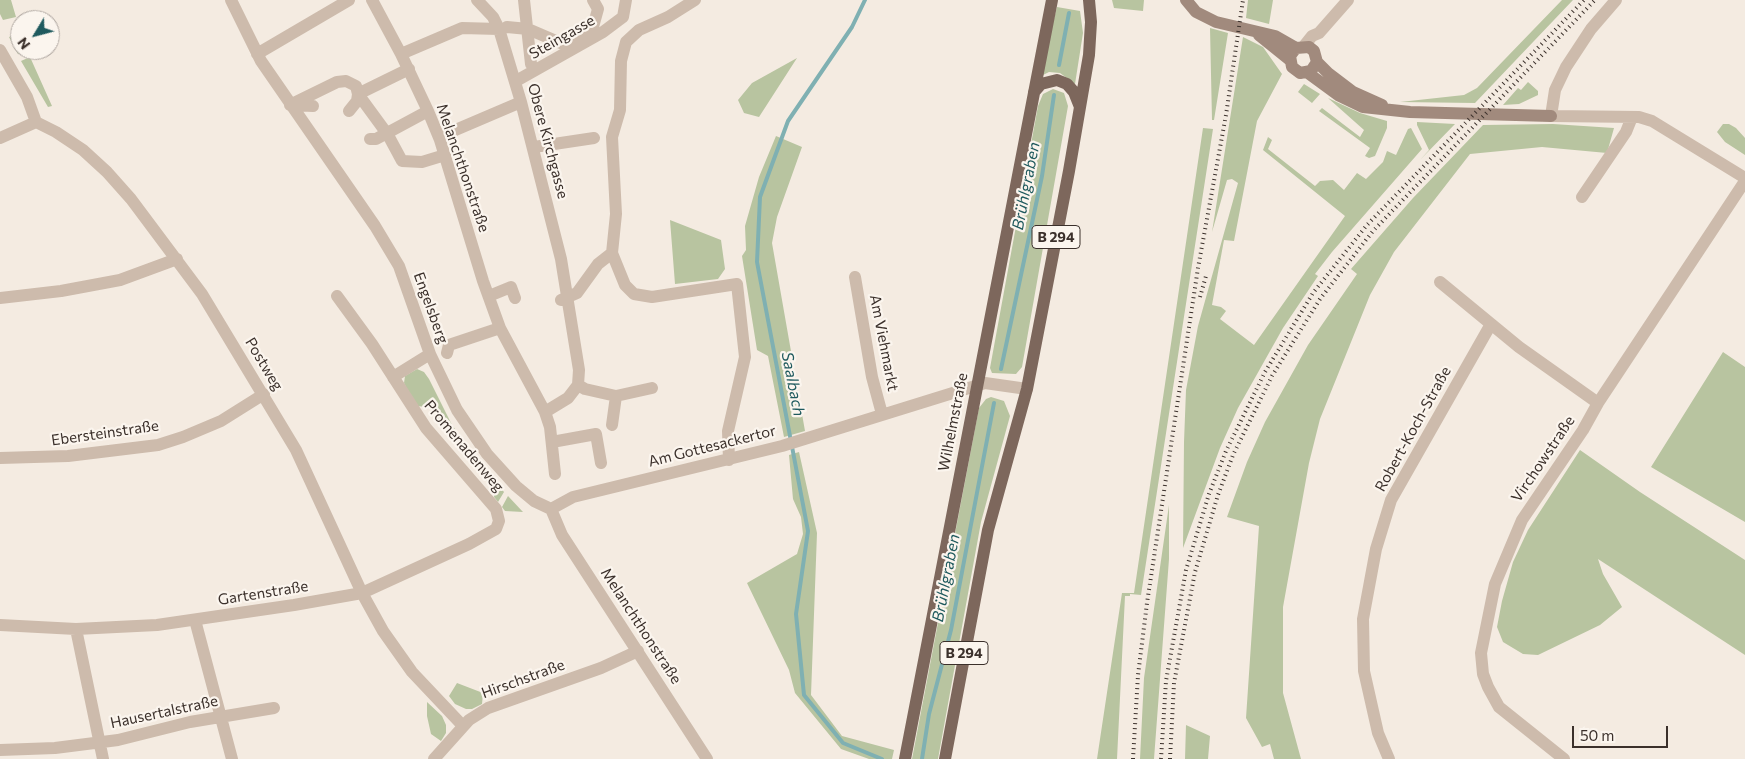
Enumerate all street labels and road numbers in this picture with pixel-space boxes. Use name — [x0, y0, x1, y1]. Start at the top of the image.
street label: Steingasse — [526, 11, 598, 63]
street label: Obere Kirchgasse — [524, 81, 572, 201]
street label: Melanchthonstraße — [433, 102, 493, 234]
road number: B 294 — [1032, 226, 1080, 248]
street label: Engelsberg — [410, 270, 452, 346]
street label: Am Viehmarkt — [866, 293, 902, 393]
street label: Postweg — [241, 334, 287, 394]
street label: Robert-Koch-Straße — [1371, 363, 1455, 495]
street label: Wilhelmstraße — [935, 371, 971, 473]
street label: Promenadenweg — [420, 396, 508, 496]
street label: Virchowstraße — [1508, 412, 1578, 506]
street label: Ebersteinstraße — [50, 417, 160, 449]
street label: Am Gottesackertor — [646, 421, 778, 471]
street label: Melanchthonstraße — [597, 565, 685, 687]
street label: Gartenstraße — [217, 577, 309, 609]
road number: B 294 — [940, 641, 988, 664]
street label: Hirschstraße — [479, 656, 567, 702]
street label: Hausertalstraße — [109, 692, 219, 732]

